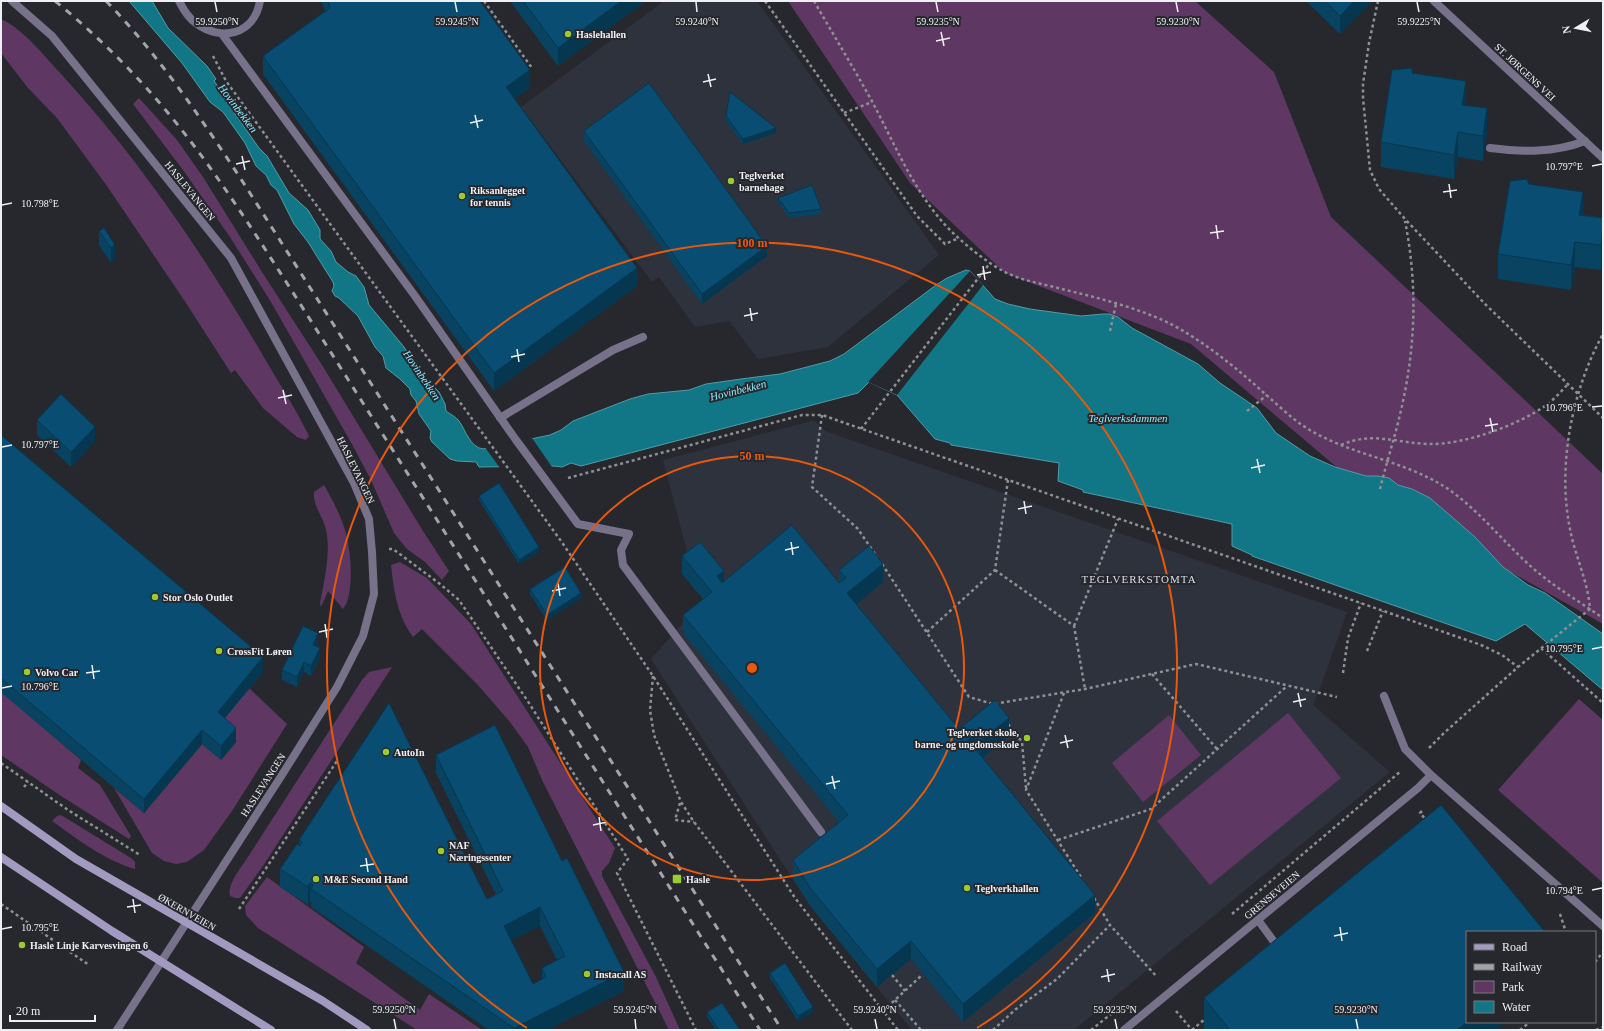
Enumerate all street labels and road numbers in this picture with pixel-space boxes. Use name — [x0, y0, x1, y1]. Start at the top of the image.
street label: ST. JØRGENS VEI — [1492, 41, 1558, 103]
street label: HASLEVANGEN — [163, 159, 217, 223]
street label: HASLEVANGEN — [335, 435, 377, 505]
street label: HASLEVANGEN — [238, 751, 288, 819]
street label: GRENSEVEIEN — [1242, 869, 1302, 921]
street label: ØKERNVEIEN — [156, 891, 218, 933]

